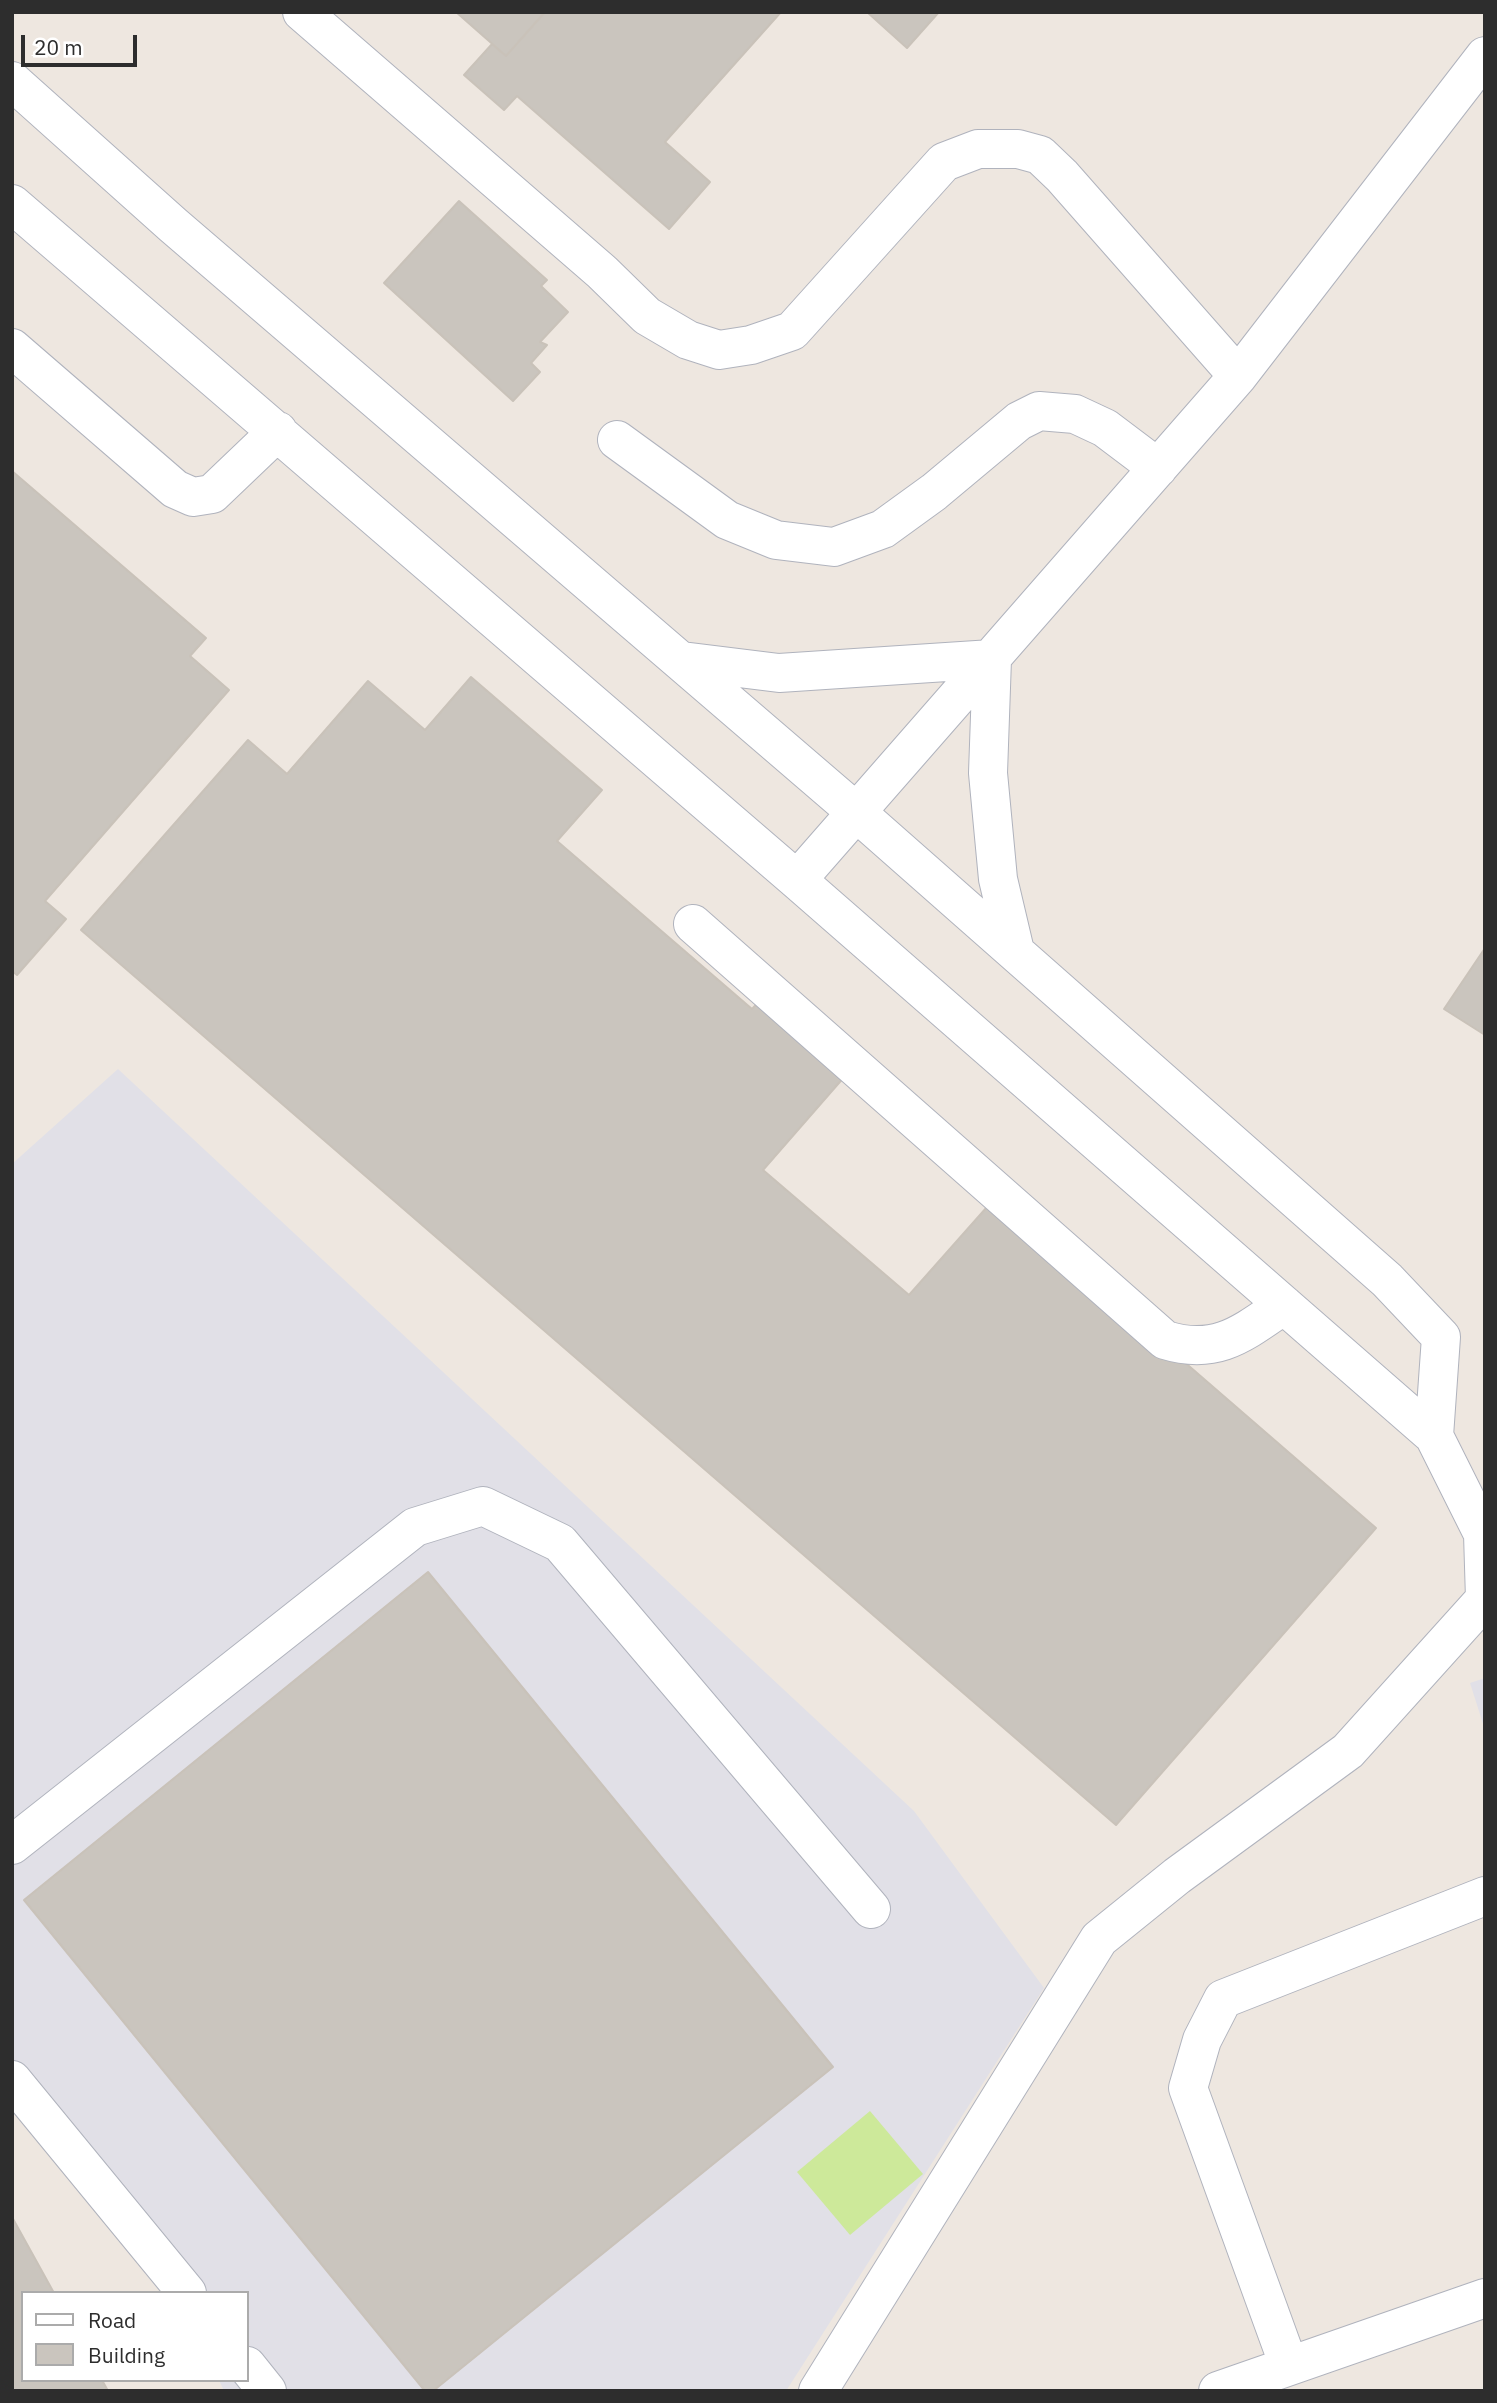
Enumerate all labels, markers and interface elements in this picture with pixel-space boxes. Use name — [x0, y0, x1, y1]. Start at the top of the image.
scale bar — [24, 21, 140, 65]
text: 20 m — [34, 33, 83, 61]
legend — [21, 2291, 248, 2382]
text: Road — [88, 2306, 136, 2334]
text: Building — [88, 2341, 165, 2369]

